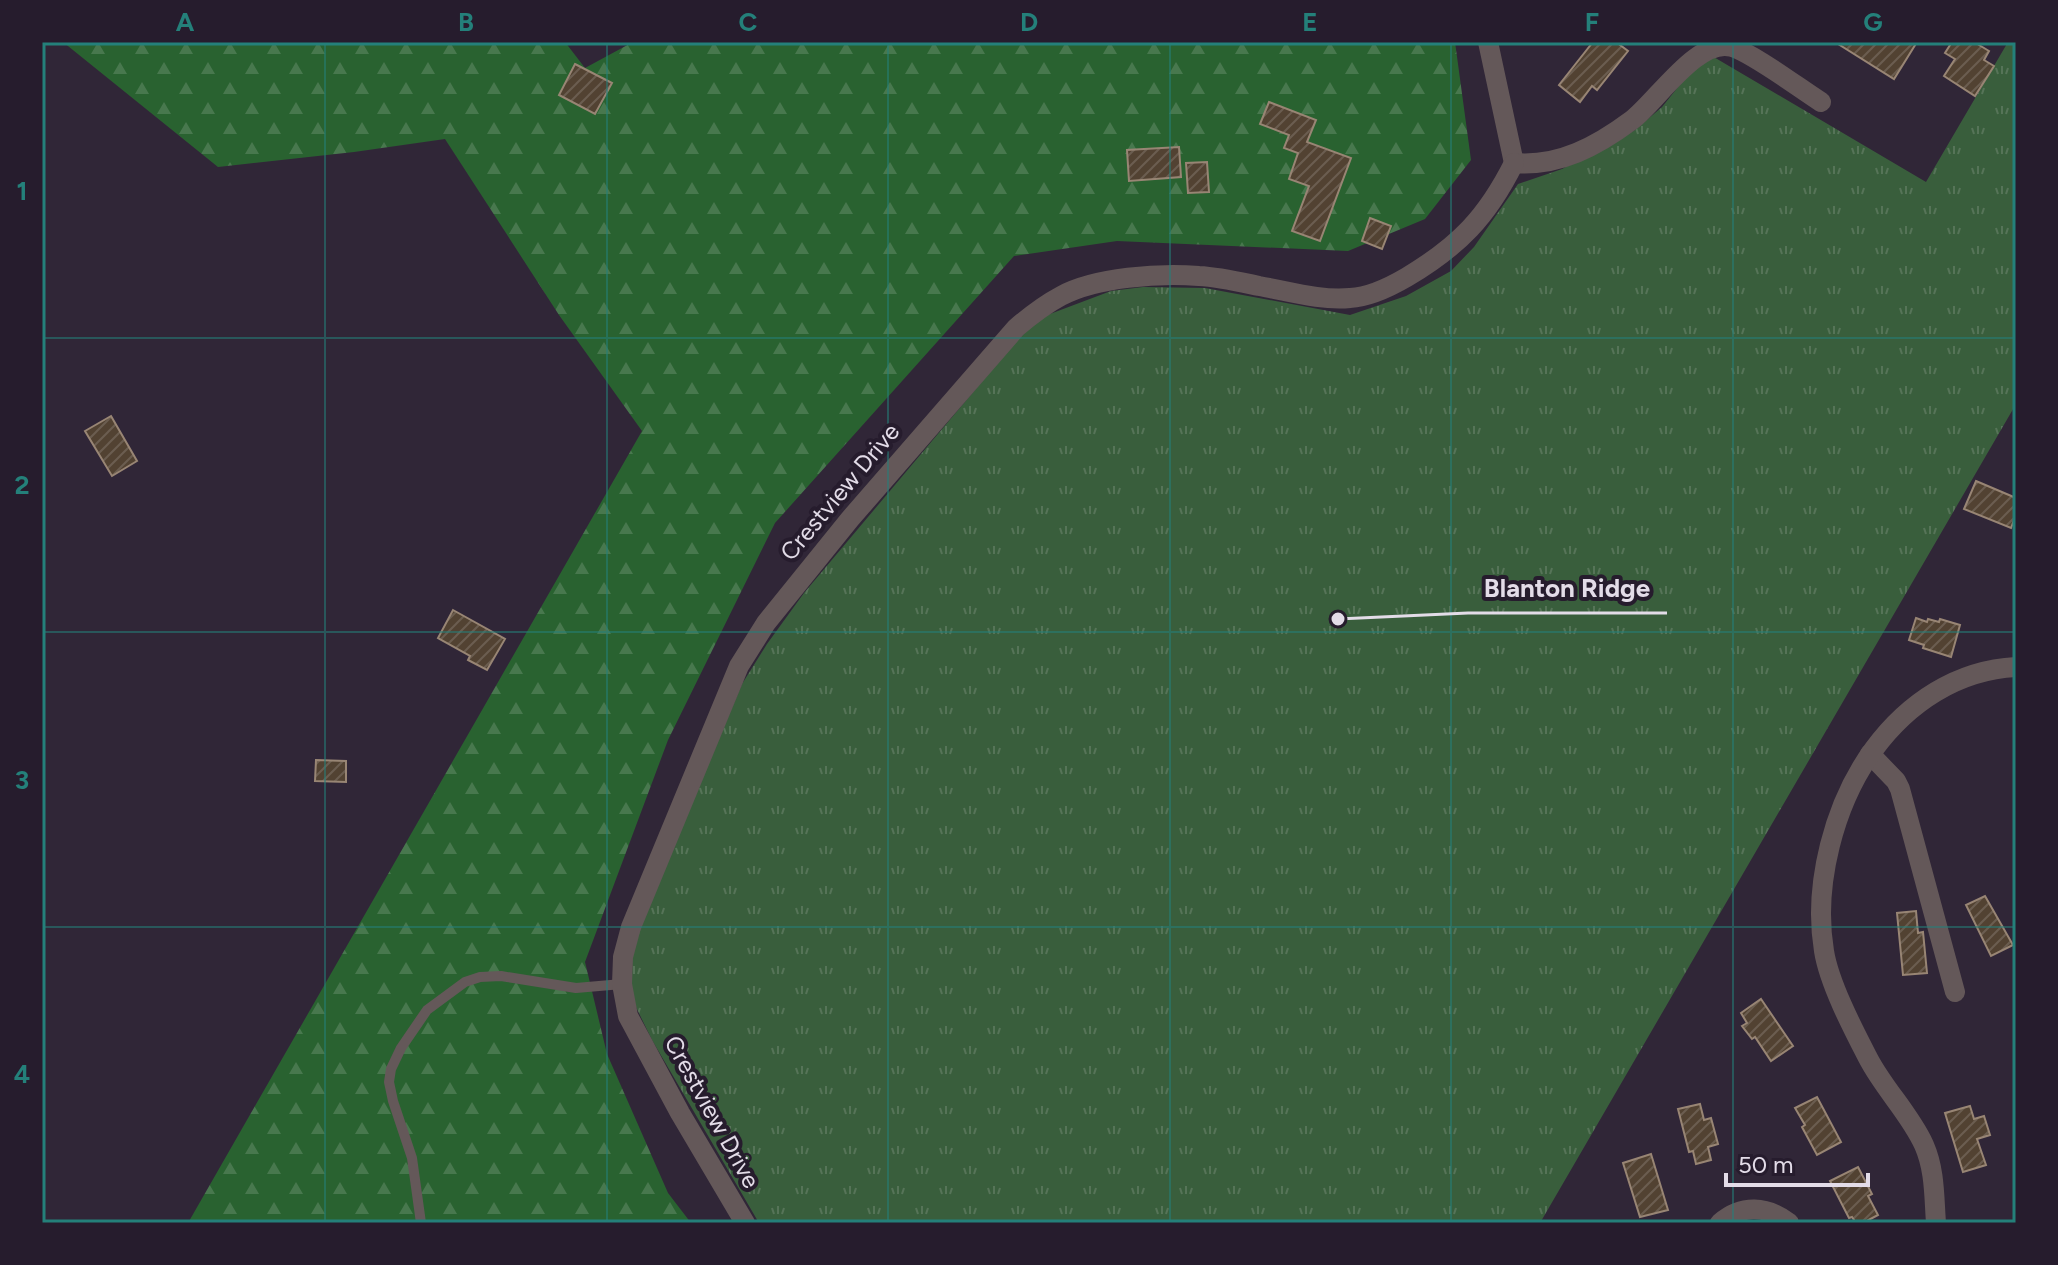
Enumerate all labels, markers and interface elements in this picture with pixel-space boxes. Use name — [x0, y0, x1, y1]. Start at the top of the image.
text: A — [176, 6, 195, 38]
text: B — [458, 6, 474, 38]
text: C — [739, 6, 758, 38]
text: D — [1020, 6, 1038, 38]
text: E — [1302, 6, 1318, 38]
text: F — [1585, 6, 1599, 38]
text: G — [1863, 6, 1883, 38]
text: 1 — [17, 175, 27, 207]
street label: Crestview Drive — [774, 417, 905, 566]
text: 2 — [14, 469, 30, 501]
callout: Blanton Ridge — [1468, 563, 1667, 613]
text: Blanton Ridge — [1484, 572, 1650, 604]
text: 3 — [15, 764, 29, 796]
street label: Crestview Drive — [659, 1030, 766, 1193]
text: 4 — [14, 1058, 30, 1090]
scale bar — [1726, 1137, 1868, 1187]
text: 50 m — [1738, 1150, 1794, 1179]

